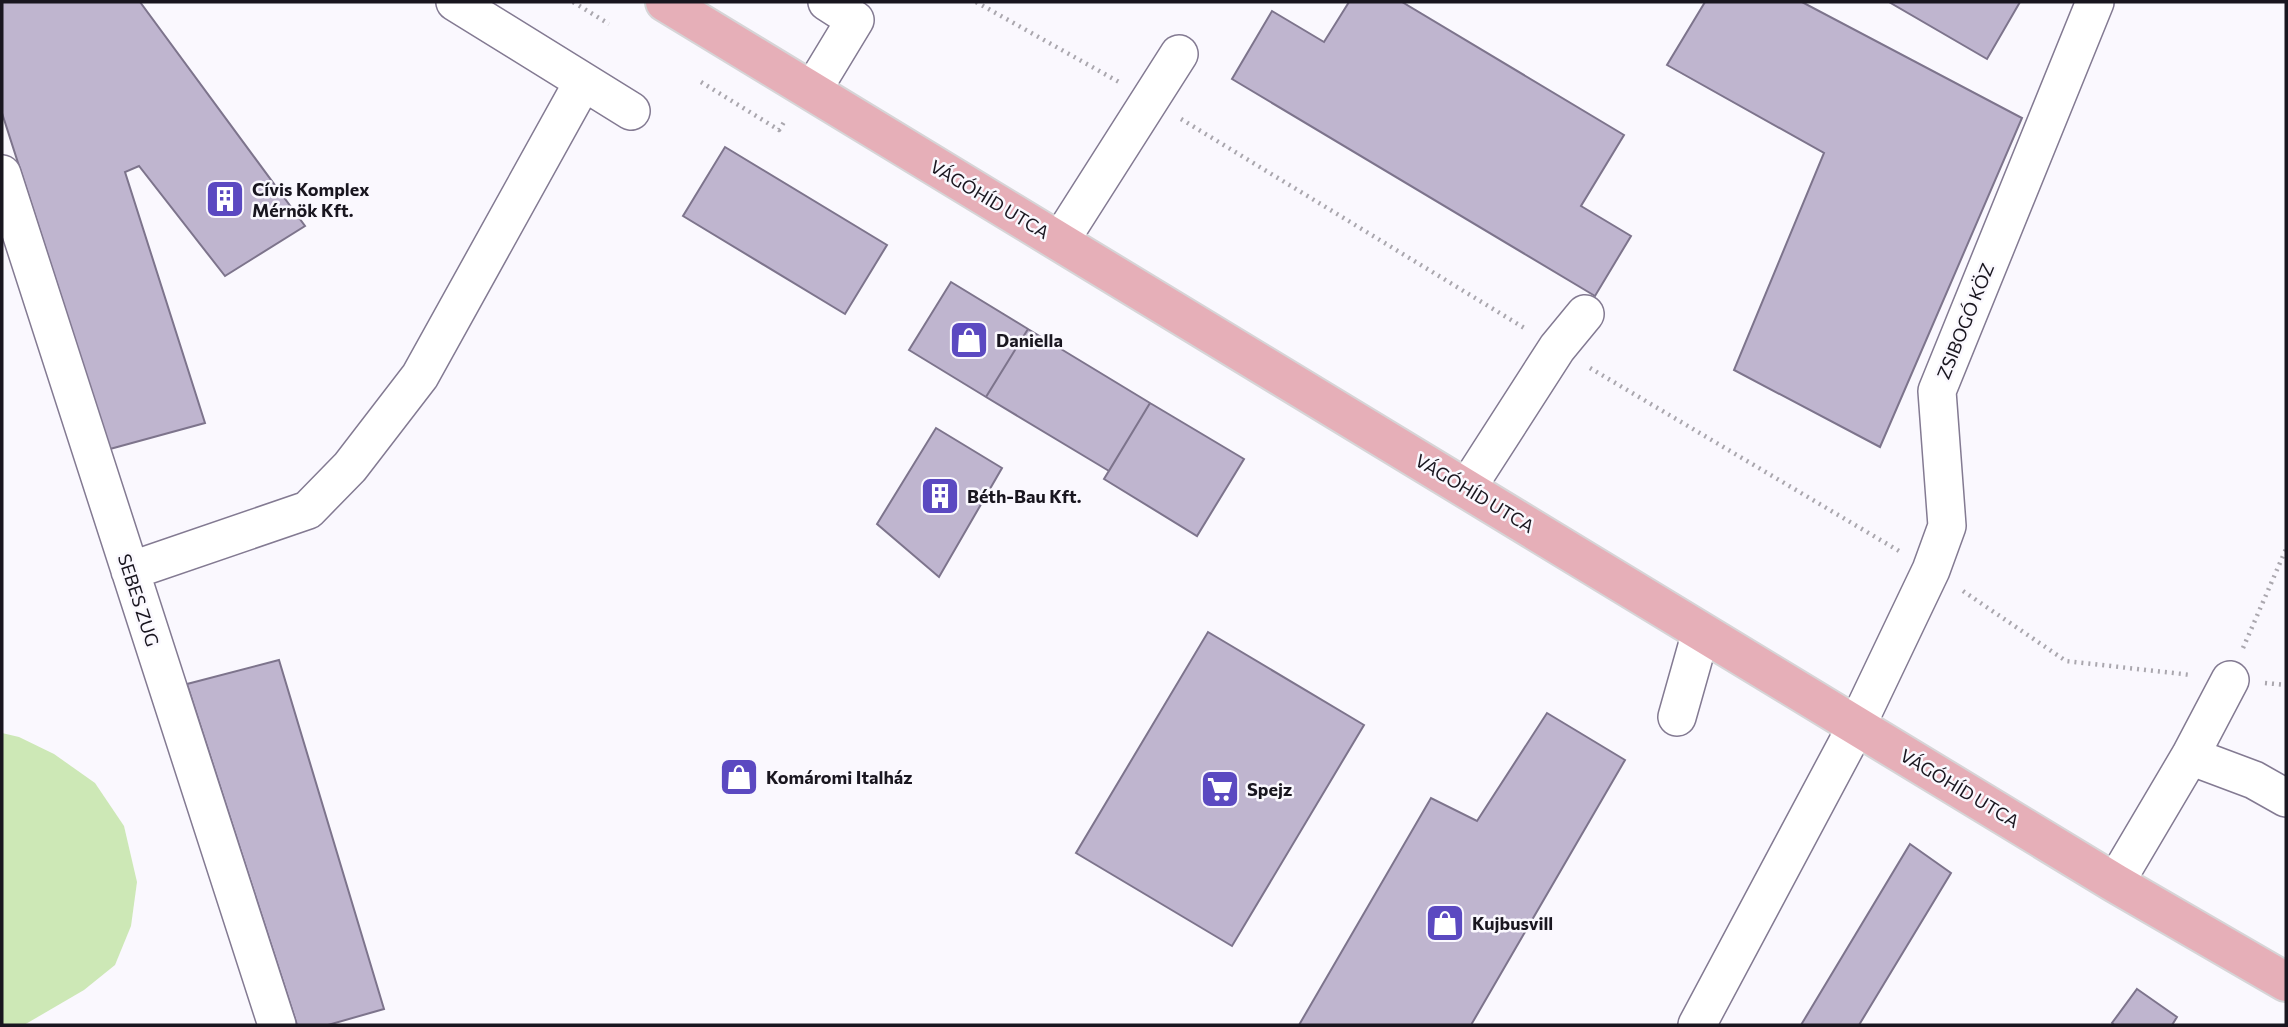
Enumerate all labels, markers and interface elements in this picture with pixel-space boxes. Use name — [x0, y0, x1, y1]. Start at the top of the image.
street label: VÁGÓHÍD UTCA — [927, 155, 1053, 243]
building icon: Cívis Komplex Mérnök Kft. — [204, 178, 246, 220]
place label: Cívis Komplex Mérnök Kft. — [252, 178, 369, 221]
street label: ZSIBOGÓ KÖZ — [1932, 260, 1998, 382]
shop icon: Daniella — [948, 319, 990, 361]
place label: Daniella — [996, 329, 1063, 351]
street label: VÁGÓHÍD UTCA — [1412, 449, 1538, 537]
building icon: Béth-Bau Kft. — [919, 475, 961, 517]
place label: Béth-Bau Kft. — [967, 485, 1082, 507]
street label: SEBES ZUG — [114, 551, 164, 649]
street label: VÁGÓHÍD UTCA — [1897, 744, 2023, 832]
shop icon: Komáromi Italház — [718, 756, 760, 798]
place label: Komáromi Italház — [766, 766, 912, 788]
supermarket icon: Spejz — [1199, 768, 1241, 810]
place label: Spejz — [1247, 778, 1292, 800]
shop icon: Kujbusvill — [1424, 902, 1466, 944]
place label: Kujbusvill — [1472, 912, 1553, 934]

